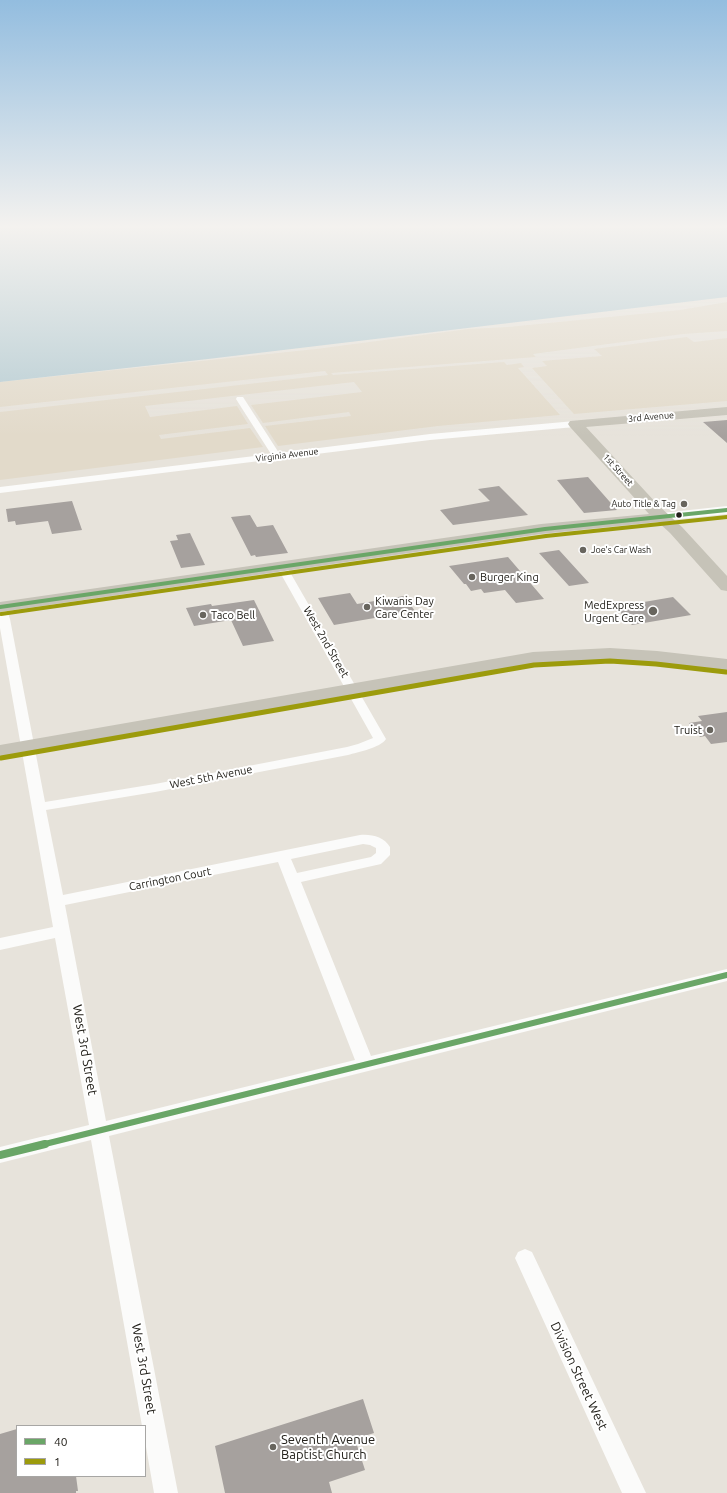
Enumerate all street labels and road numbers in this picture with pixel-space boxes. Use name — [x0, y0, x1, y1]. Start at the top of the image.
street label: 3rd Avenue — [628, 410, 674, 424]
street label: Virginia Avenue — [255, 446, 319, 464]
street label: 1st Street — [601, 452, 635, 488]
street label: West 2nd Street — [300, 604, 352, 680]
street label: West 5th Avenue — [168, 762, 254, 792]
street label: Carrington Court — [128, 865, 212, 893]
street label: West 3rd Street — [69, 1003, 101, 1097]
street label: Division Street West — [547, 1319, 611, 1433]
street label: West 3rd Street — [128, 1322, 160, 1416]

